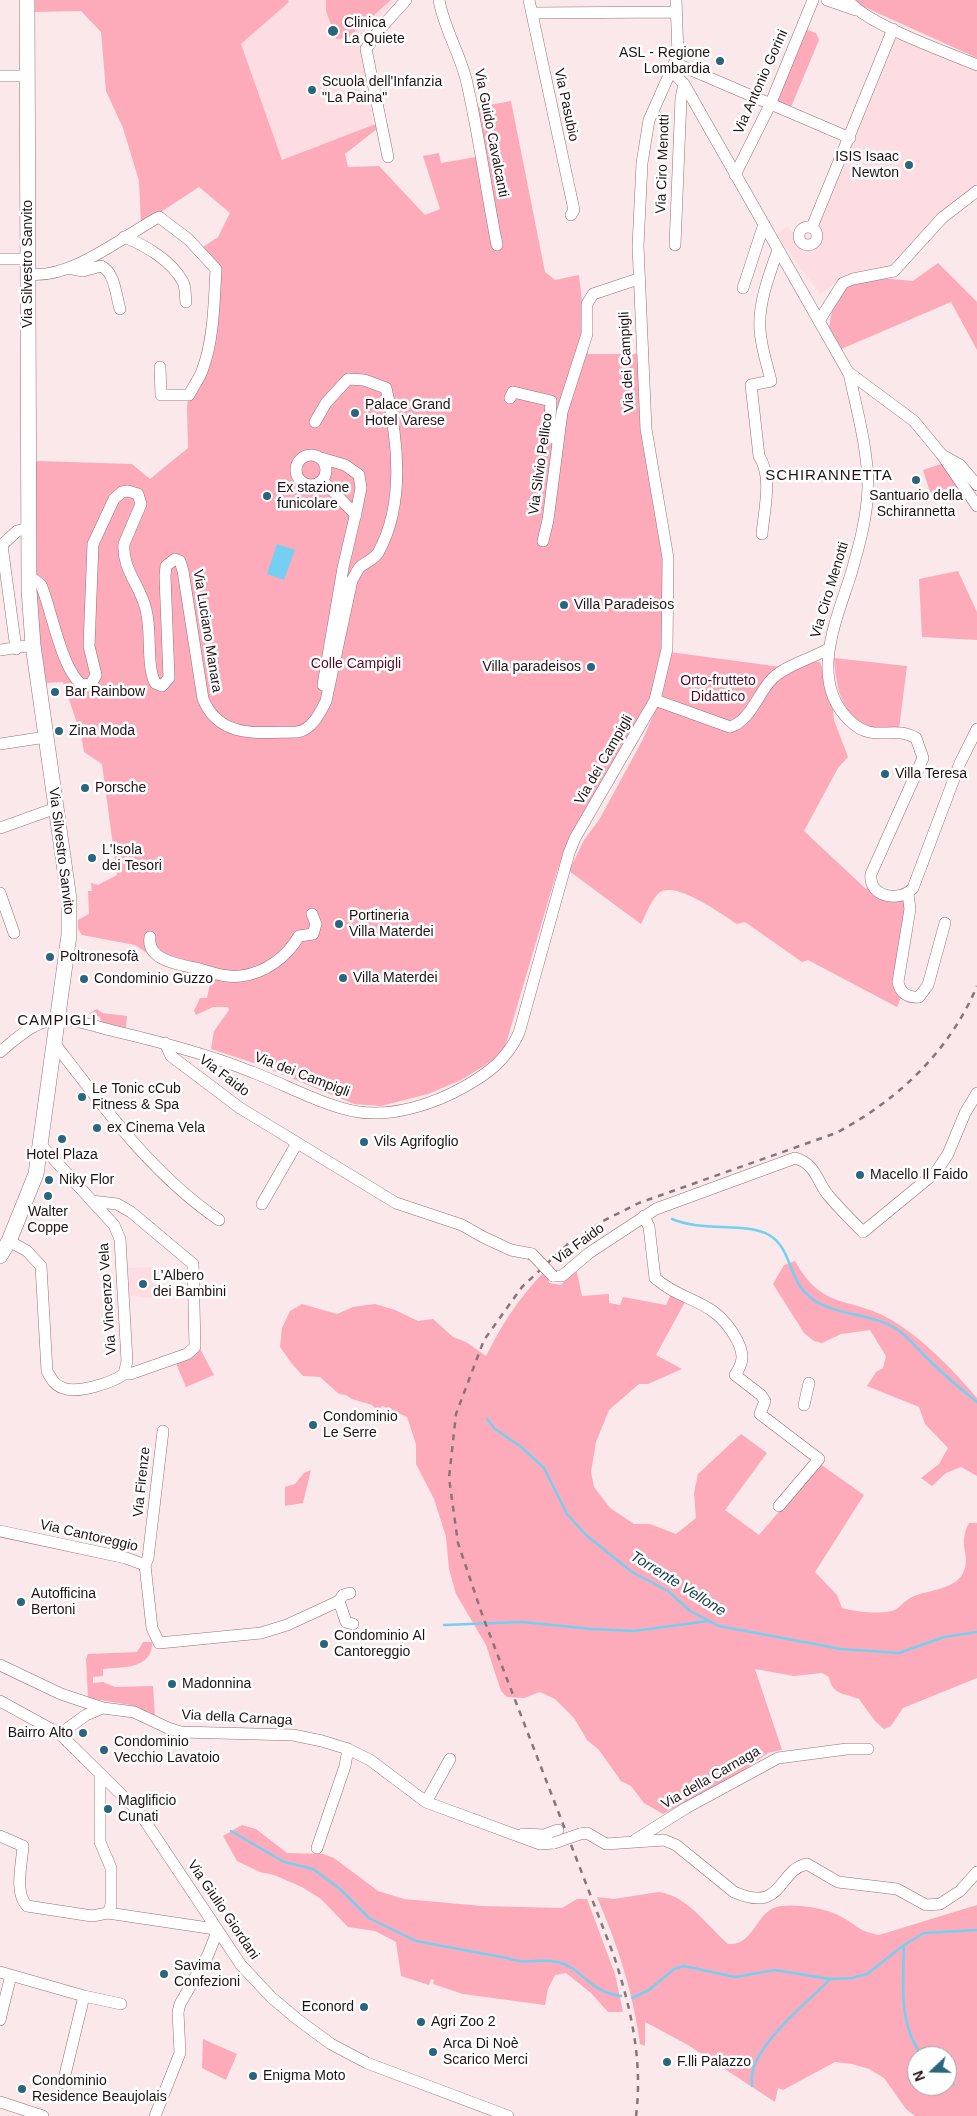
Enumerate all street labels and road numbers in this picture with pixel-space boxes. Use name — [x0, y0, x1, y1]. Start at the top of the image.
street label: Via Antonio Gorini — [730, 27, 792, 137]
street label: Via Guido Cavalcanti — [470, 67, 512, 199]
street label: Via Pasubio — [550, 67, 582, 143]
street label: Via Ciro Menotti — [653, 114, 673, 214]
street label: Via Silvestro Sanvito — [20, 200, 36, 328]
street label: Via dei Campigli — [616, 311, 638, 413]
street label: Via Silvio Pellico — [526, 412, 556, 516]
street label: Via Ciro Menotti — [807, 540, 853, 640]
street label: Via Luciano Manara — [189, 568, 225, 694]
street label: Via dei Campigli — [571, 712, 637, 808]
street label: Via Silvestro Sanvito — [45, 786, 77, 916]
street label: Via dei Campigli — [252, 1049, 352, 1101]
street label: Via Faido — [195, 1052, 253, 1100]
street label: Via Faido — [550, 1220, 608, 1268]
street label: Via Vincenzo Vela — [96, 1242, 120, 1356]
street label: Via Firenze — [130, 1446, 154, 1518]
street label: Via Cantoreggio — [38, 1517, 140, 1555]
street label: Via della Carnaga — [181, 1707, 293, 1729]
street label: Via della Carnaga — [659, 1743, 763, 1813]
street label: Via Giulio Giordani — [183, 1857, 263, 1963]

